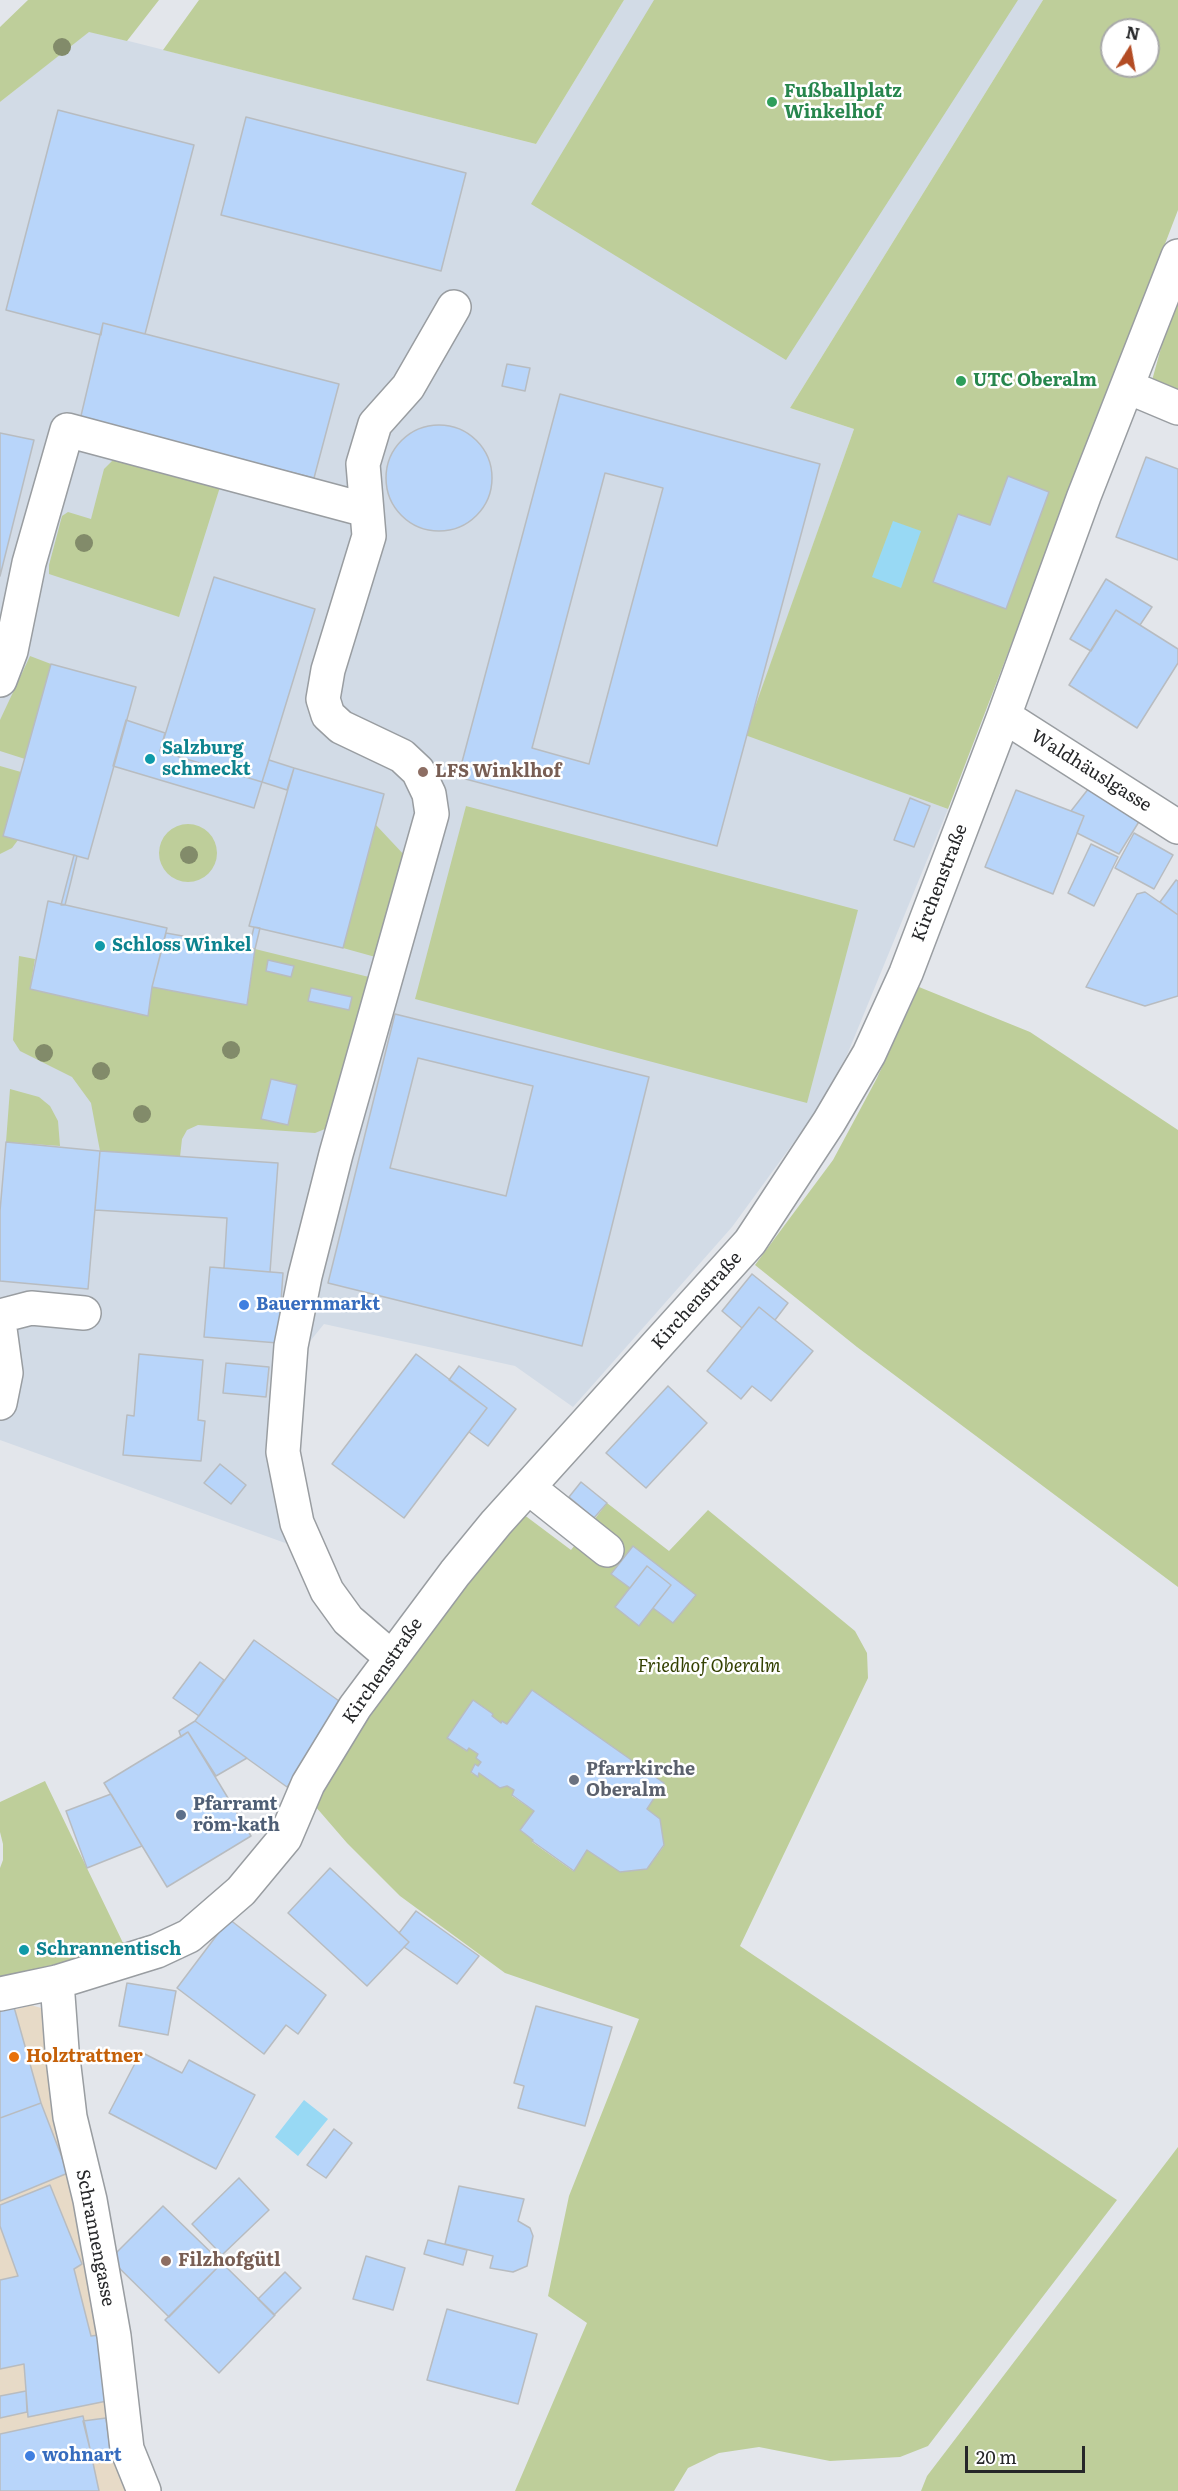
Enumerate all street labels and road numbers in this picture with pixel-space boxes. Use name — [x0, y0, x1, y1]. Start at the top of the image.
street label: Waldhäuslgasse — [1027, 725, 1155, 817]
street label: Kirchenstraße — [908, 821, 972, 945]
street label: Kirchenstraße — [647, 1248, 747, 1354]
street label: Kirchenstraße — [339, 1614, 427, 1728]
street label: Schrannengasse — [71, 2168, 119, 2308]

